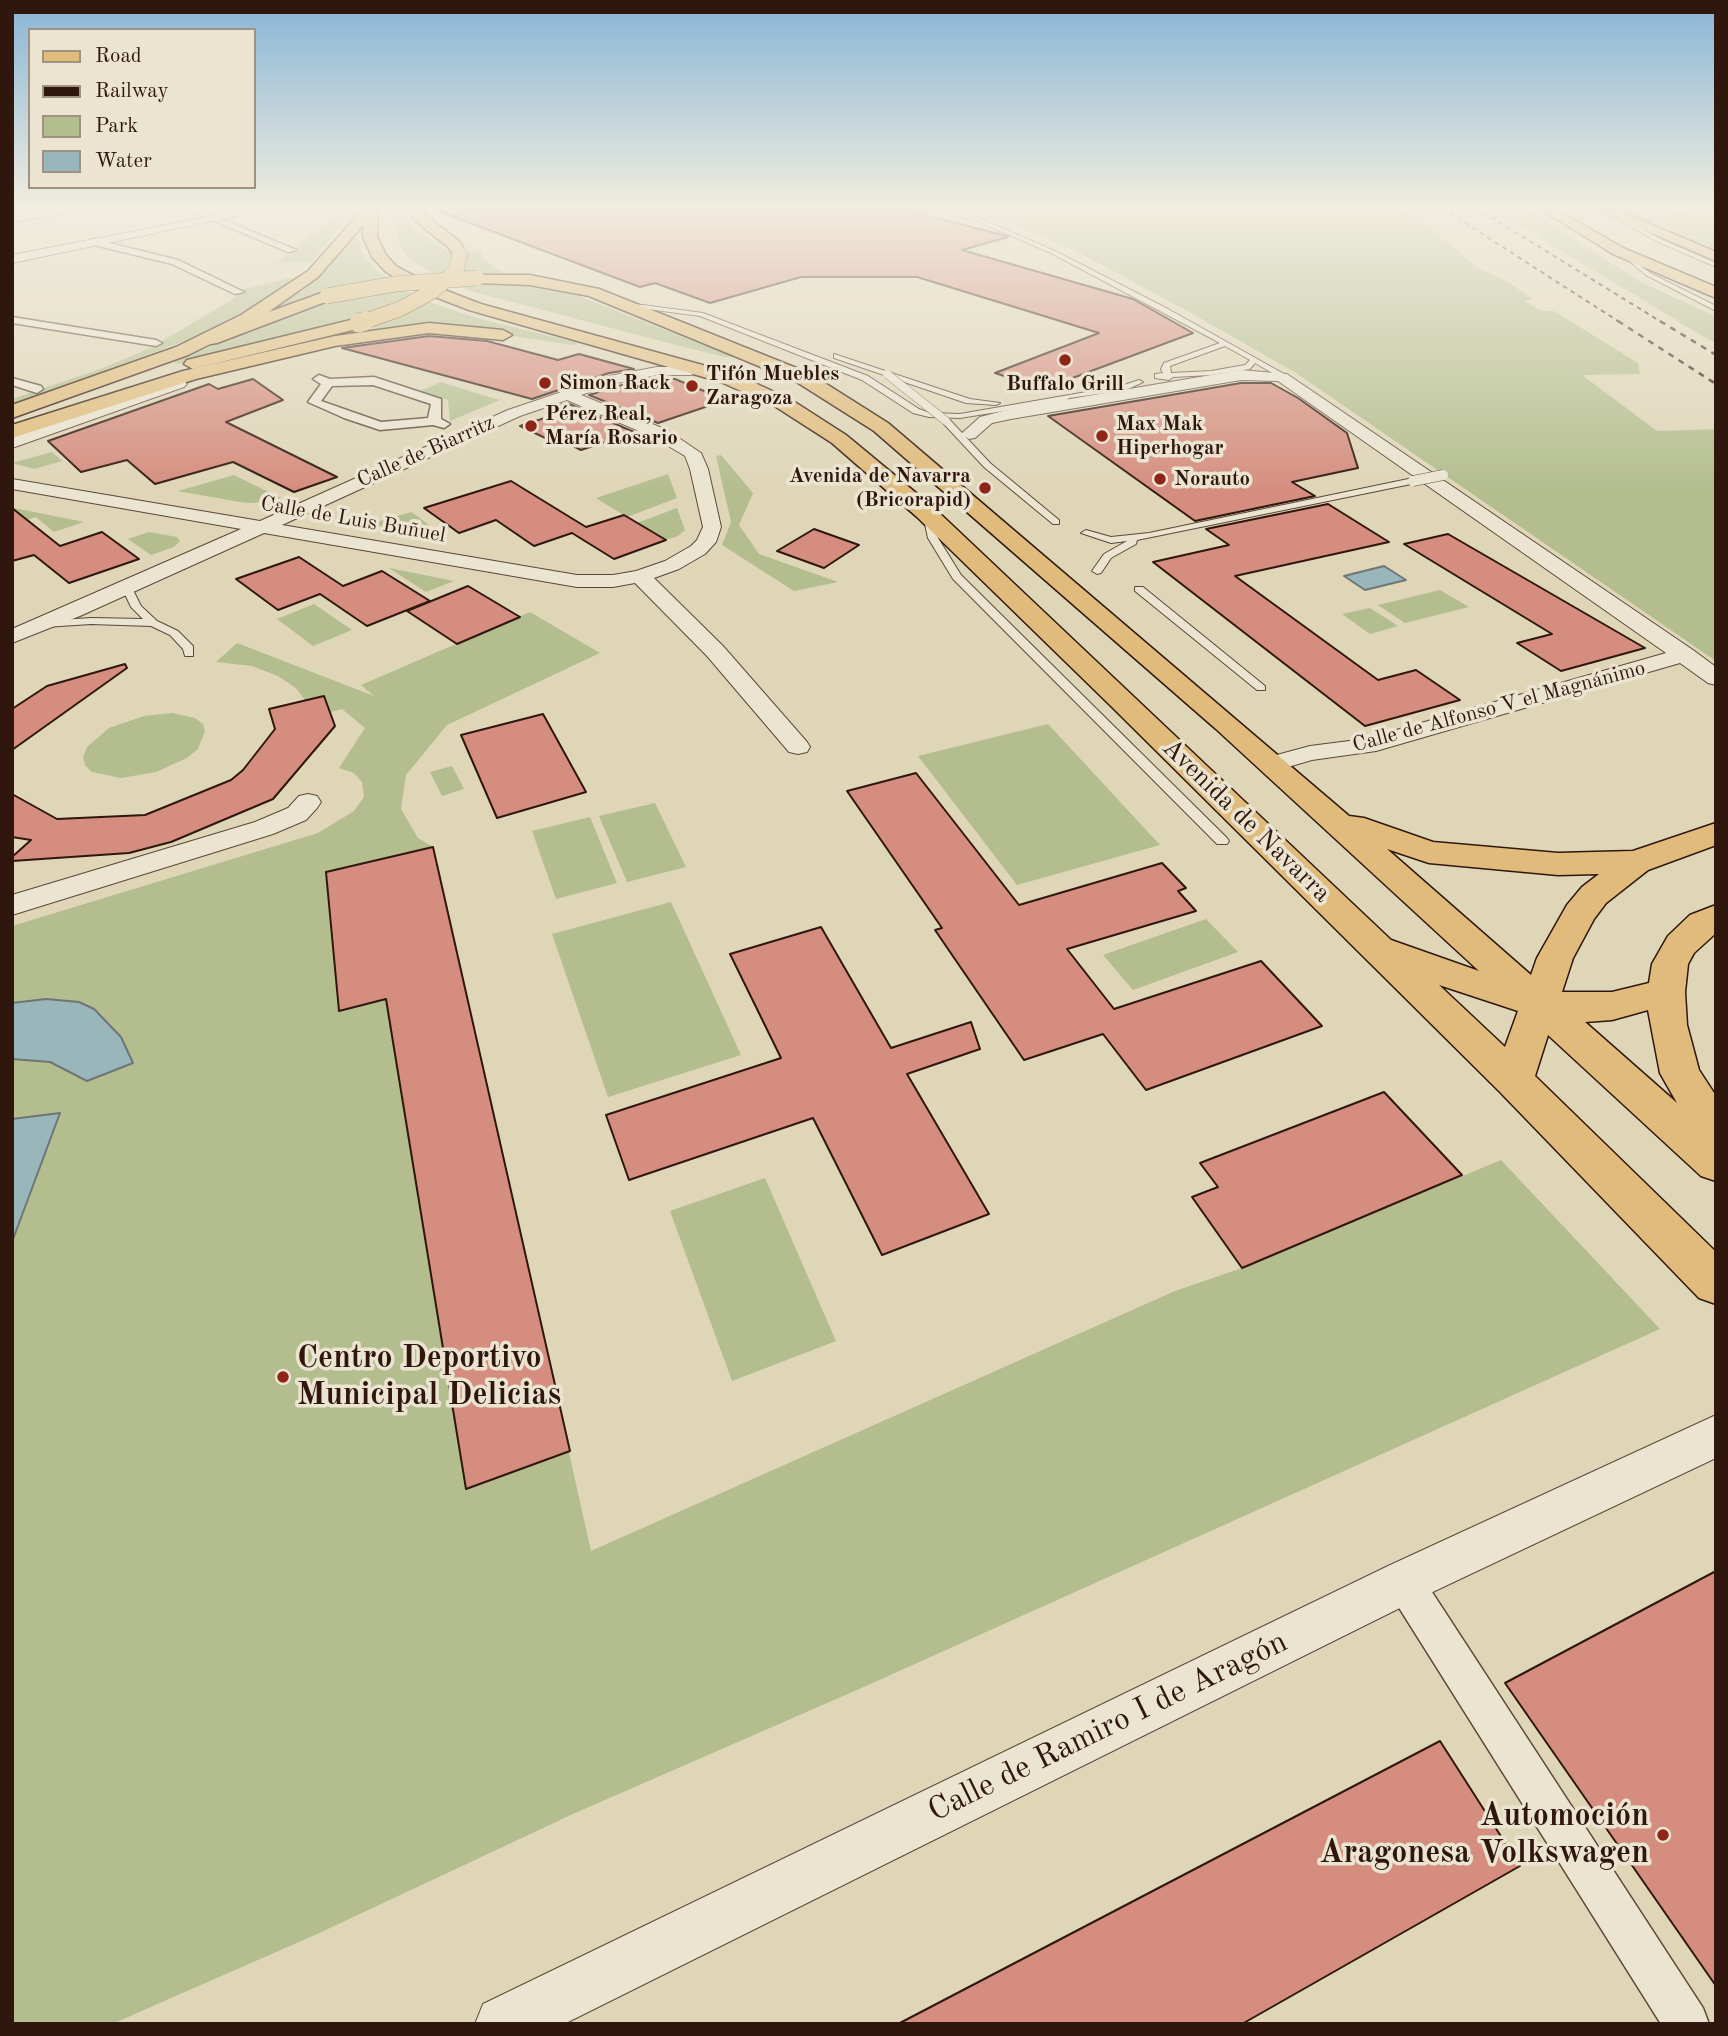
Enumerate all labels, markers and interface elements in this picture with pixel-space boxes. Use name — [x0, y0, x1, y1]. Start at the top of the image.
legend — [28, 28, 256, 189]
text: Road — [95, 46, 142, 67]
text: Railway — [95, 81, 169, 102]
text: Park — [95, 116, 138, 137]
text: Water — [95, 151, 152, 172]
marker: Buffalo Grill — [1057, 352, 1073, 368]
place label: Tifón Muebles Zaragoza — [706, 361, 839, 411]
place label: Simon Rack — [559, 370, 671, 396]
place label: Buffalo Grill — [1006, 371, 1124, 397]
marker: Simon Rack — [537, 375, 553, 391]
marker: Tifón Muebles Zaragoza — [684, 378, 700, 394]
place label: Pérez Real, María Rosario — [545, 401, 678, 451]
street label: Calle de Biarritz — [353, 410, 499, 494]
place label: Max Mak Hiperhogar — [1116, 411, 1224, 461]
marker: Pérez Real, María Rosario — [523, 418, 539, 434]
marker: Max Mak Hiperhogar — [1094, 428, 1110, 444]
place label: Avenida de Navarra (Bricorapid) — [789, 463, 971, 513]
place label: Norauto — [1174, 466, 1250, 492]
marker: Norauto — [1152, 471, 1168, 487]
marker: Avenida de Navarra (Bricorapid) — [977, 480, 993, 496]
street label: Calle de Luis Buñuel — [259, 491, 447, 549]
street label: Calle de Alfonso V el Magnánimo — [1350, 656, 1648, 758]
street label: Avenida de Navarra — [1155, 733, 1337, 909]
place label: Centro Deportivo Municipal Delicias — [297, 1340, 561, 1415]
marker: Centro Deportivo Municipal Delicias — [275, 1369, 291, 1385]
street label: Calle de Ramiro I de Aragón — [922, 1623, 1294, 1831]
place label: Automoción Aragonesa Volkswagen — [1319, 1798, 1649, 1873]
marker: Automoción Aragonesa Volkswagen — [1655, 1827, 1671, 1843]

